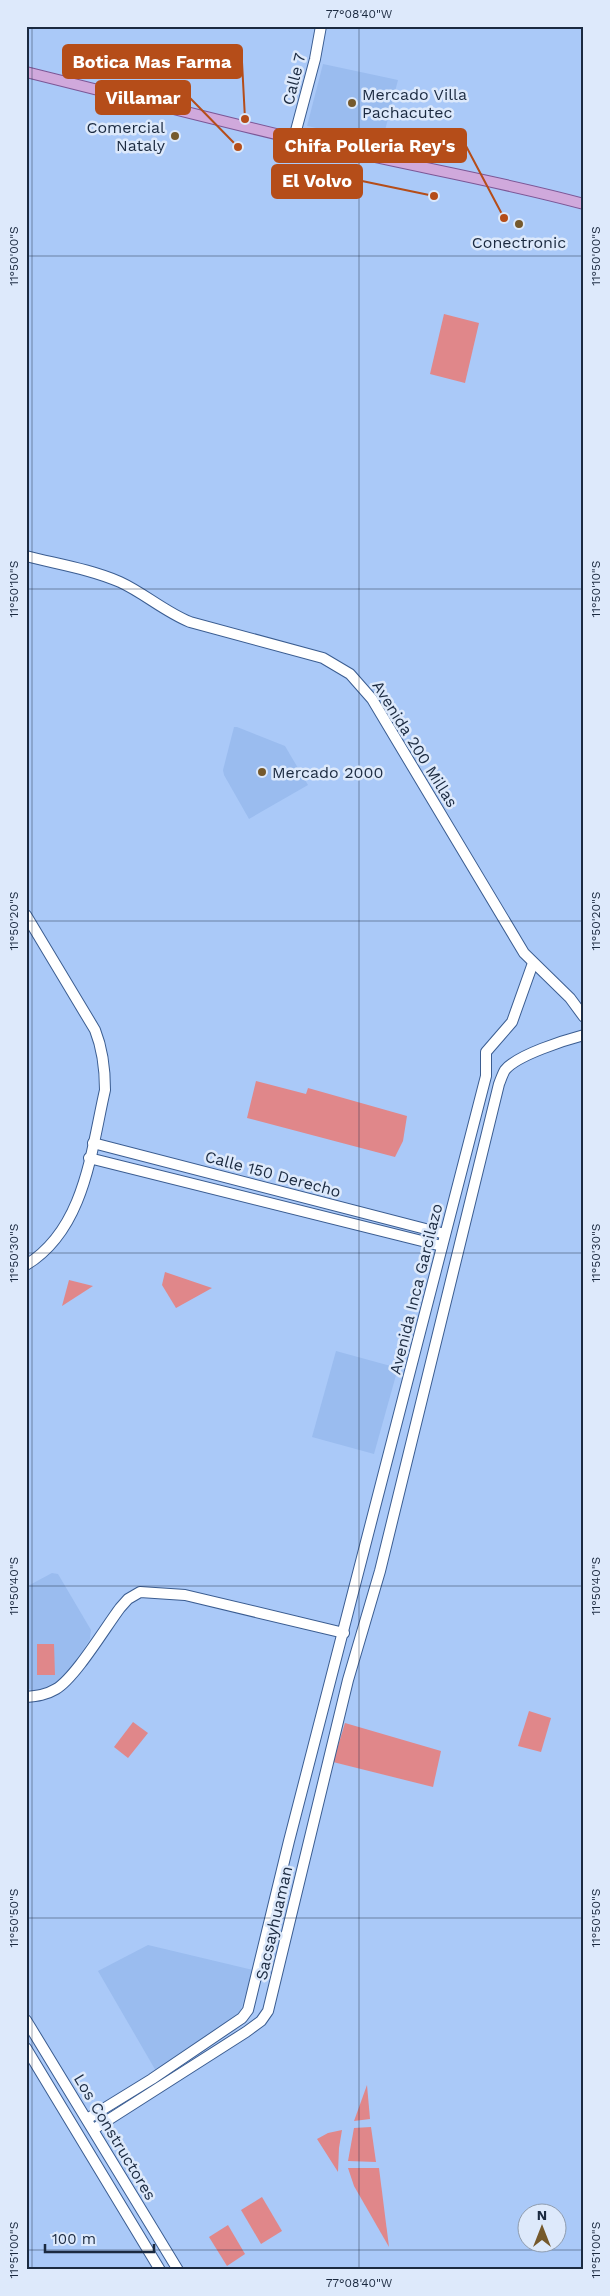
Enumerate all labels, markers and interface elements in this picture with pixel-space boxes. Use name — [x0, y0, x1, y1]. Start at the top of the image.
text: 77°08'40"W — [326, 7, 393, 21]
callout: Botica Mas Farma — [63, 45, 242, 78]
text: Botica Mas Farma — [73, 51, 232, 72]
street label: Calle 7 — [278, 51, 310, 107]
callout: Villamar — [96, 81, 190, 114]
place label: Mercado Villa Pachacutec — [362, 85, 467, 122]
text: Villamar — [106, 87, 181, 108]
marker: Mercado Villa Pachacutec — [346, 97, 358, 109]
place label: Comercial Nataly — [87, 118, 166, 155]
callout: Chifa Polleria Rey's — [274, 129, 466, 162]
marker: Comercial Nataly — [169, 130, 181, 142]
text: Chifa Polleria Rey's — [285, 135, 456, 156]
callout: El Volvo — [272, 165, 362, 198]
text: El Volvo — [282, 170, 352, 191]
marker: Conectronic — [513, 218, 525, 230]
text: 11°50'00"S — [7, 226, 21, 286]
text: 11°50'00"S — [589, 226, 603, 286]
place label: Conectronic — [472, 233, 566, 252]
text: 11°50'10"S — [7, 561, 21, 617]
text: 11°50'10"S — [589, 561, 603, 617]
street label: Avenida 200 Millas — [368, 677, 462, 811]
place label: Mercado 2000 — [272, 763, 383, 782]
marker: Mercado 2000 — [256, 766, 268, 778]
text: 11°50'20"S — [7, 891, 21, 951]
text: 11°50'20"S — [589, 891, 603, 951]
street label: Calle 150 Derecho — [203, 1147, 343, 1201]
street label: Avenida Inca Garcilazo — [386, 1201, 446, 1377]
text: 11°50'30"S — [7, 1223, 21, 1283]
text: 11°50'30"S — [589, 1223, 603, 1283]
text: 11°50'40"S — [7, 1557, 21, 1615]
text: 11°50'40"S — [589, 1557, 603, 1615]
street label: Sacsayhuaman — [252, 1864, 296, 1982]
text: 11°50'50"S — [7, 1888, 21, 1948]
text: 11°50'50"S — [589, 1888, 603, 1948]
street label: Los Constructores — [70, 2070, 160, 2204]
north arrow — [518, 2204, 568, 2254]
text: N — [537, 2207, 547, 2223]
scale bar — [45, 2221, 154, 2253]
text: 11°51'00"S — [7, 2222, 21, 2278]
text: 11°51'00"S — [589, 2222, 603, 2278]
text: 100 m — [52, 2230, 96, 2248]
text: 77°08'40"W — [326, 2276, 393, 2290]

